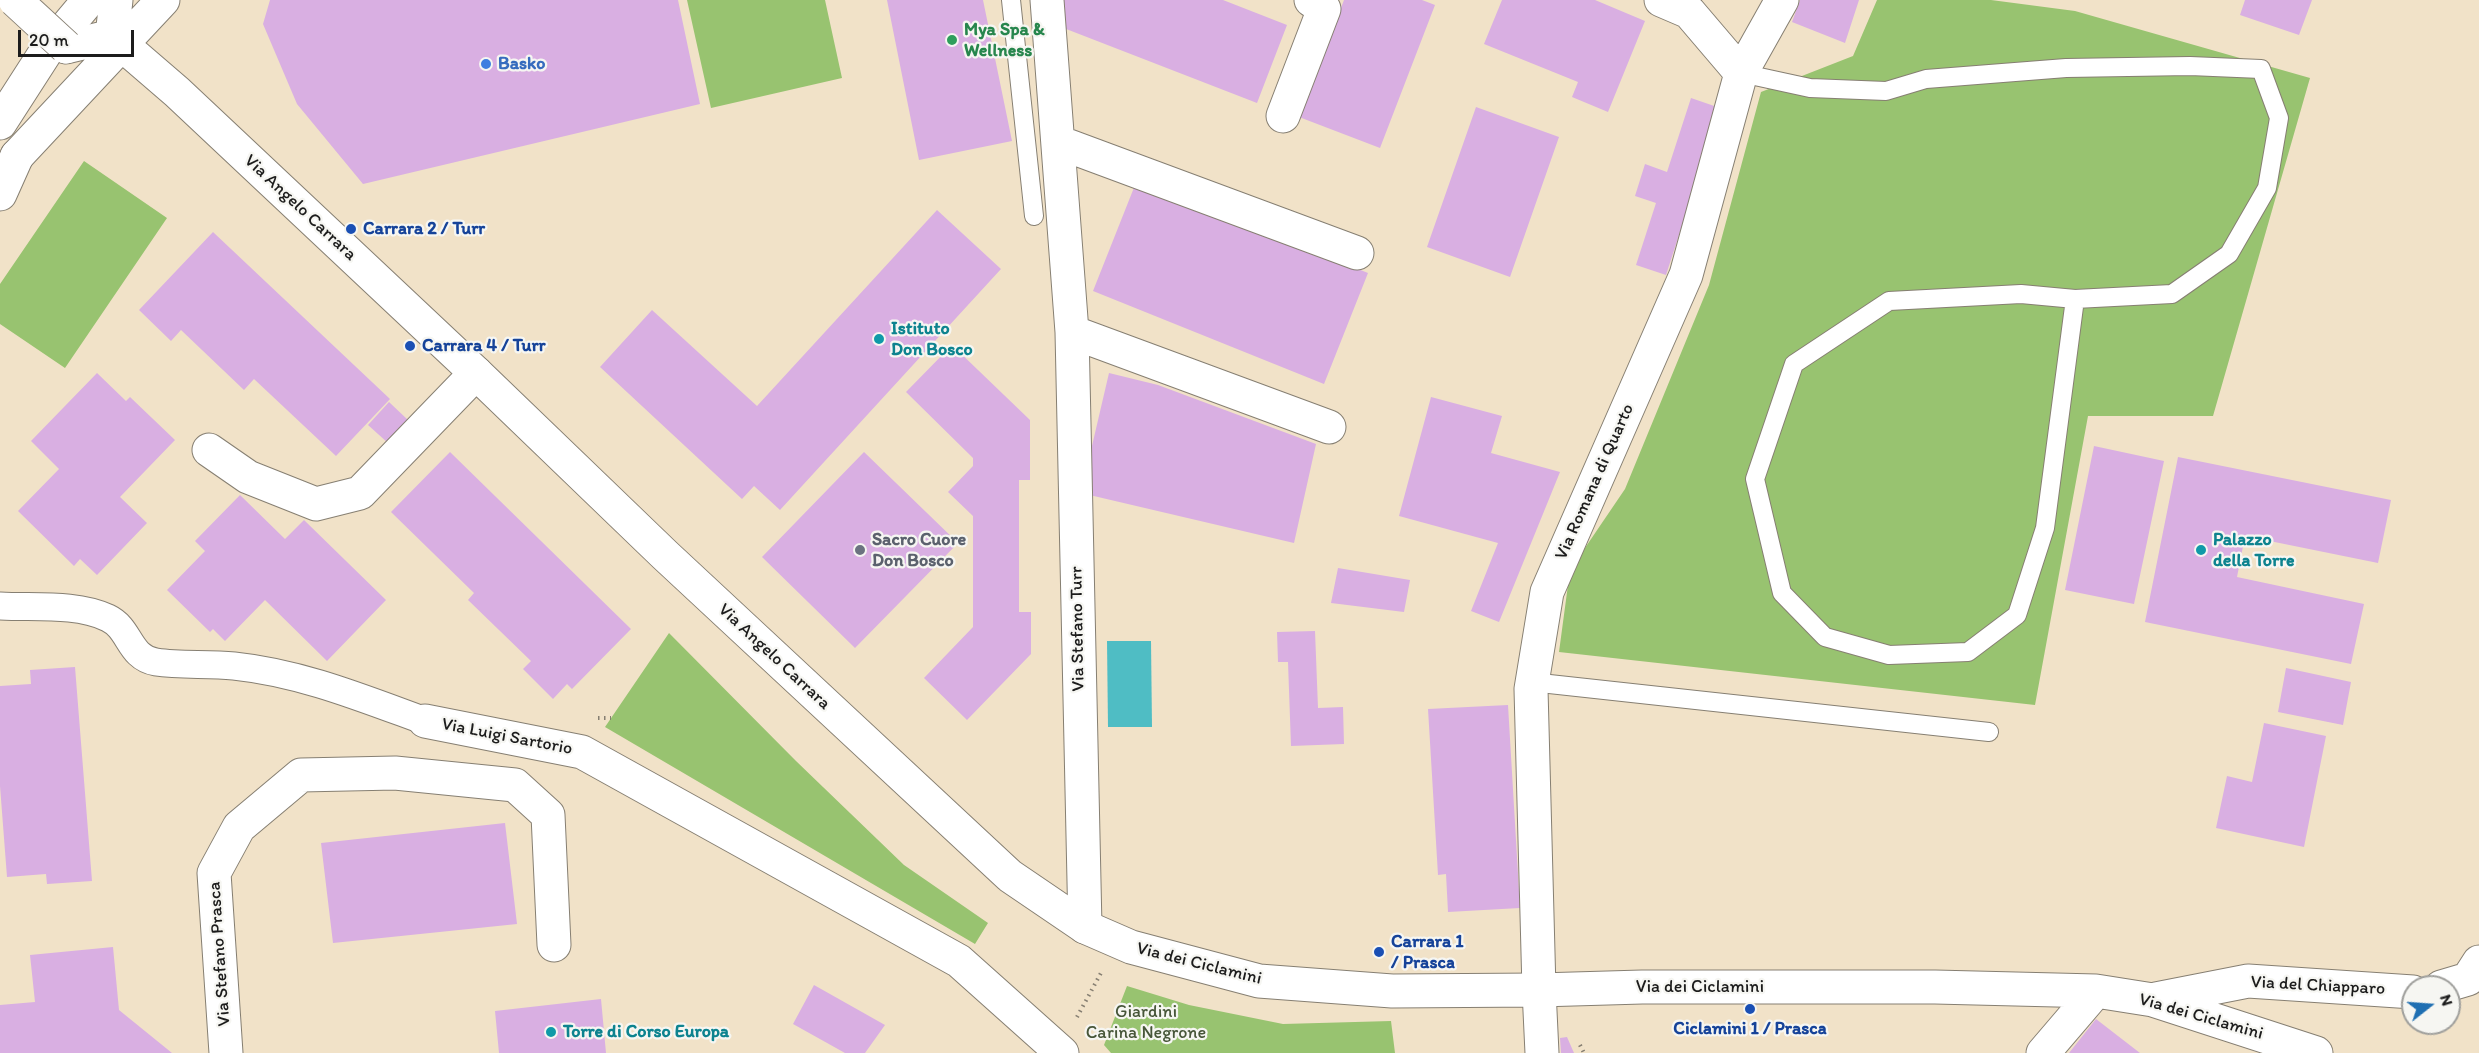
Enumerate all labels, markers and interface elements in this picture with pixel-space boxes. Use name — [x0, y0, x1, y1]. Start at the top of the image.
scale bar — [21, 18, 136, 56]
place label: Mya Spa & Wellness — [964, 19, 1045, 62]
text: 20 m — [29, 29, 69, 51]
marker: Mya Spa & Wellness — [945, 33, 959, 47]
place label: Basko — [498, 53, 545, 75]
marker: Basko — [479, 57, 493, 71]
street label: Via Angelo Carrara — [239, 150, 361, 266]
place label: Carrara 2 / Turr — [363, 218, 485, 240]
marker: Carrara 2 / Turr — [344, 222, 358, 236]
place label: Istituto Don Bosco — [891, 318, 973, 360]
marker: Istituto Don Bosco — [872, 332, 886, 346]
place label: Carrara 4 / Turr — [422, 335, 545, 357]
marker: Carrara 4 / Turr — [403, 339, 417, 353]
street label: Via Romana di Quarto — [1551, 401, 1639, 563]
place label: Sacro Cuore Don Bosco — [872, 529, 966, 572]
place label: Palazzo della Torre — [2213, 529, 2295, 572]
marker: Sacro Cuore Don Bosco — [853, 543, 867, 557]
marker: Palazzo della Torre — [2194, 543, 2208, 557]
street label: Via Stefano Turr — [1066, 566, 1090, 692]
street label: Via Angelo Carrara — [713, 599, 835, 715]
street label: Via Luigi Sartorio — [440, 714, 574, 760]
street label: Via Stefano Prasca — [204, 881, 236, 1027]
place label: Carrara 1 / Prasca — [1391, 931, 1464, 974]
street label: Via dei Ciclamini — [1134, 938, 1264, 990]
marker: Carrara 1 / Prasca — [1372, 945, 1386, 959]
street label: Via del Chiapparo — [2250, 972, 2386, 1000]
north arrow — [2401, 975, 2461, 1035]
street label: Via dei Ciclamini — [1636, 976, 1764, 998]
street label: Via dei Ciclamini — [2136, 989, 2266, 1045]
text: N — [2436, 992, 2457, 1008]
park label: Giardini Carina Negrone — [1086, 1001, 1206, 1044]
marker: Ciclamini 1 / Prasca — [1743, 1002, 1757, 1016]
place label: Ciclamini 1 / Prasca — [1673, 1018, 1827, 1040]
place label: Torre di Corso Europa — [563, 1021, 729, 1043]
marker: Torre di Corso Europa — [544, 1025, 558, 1039]

